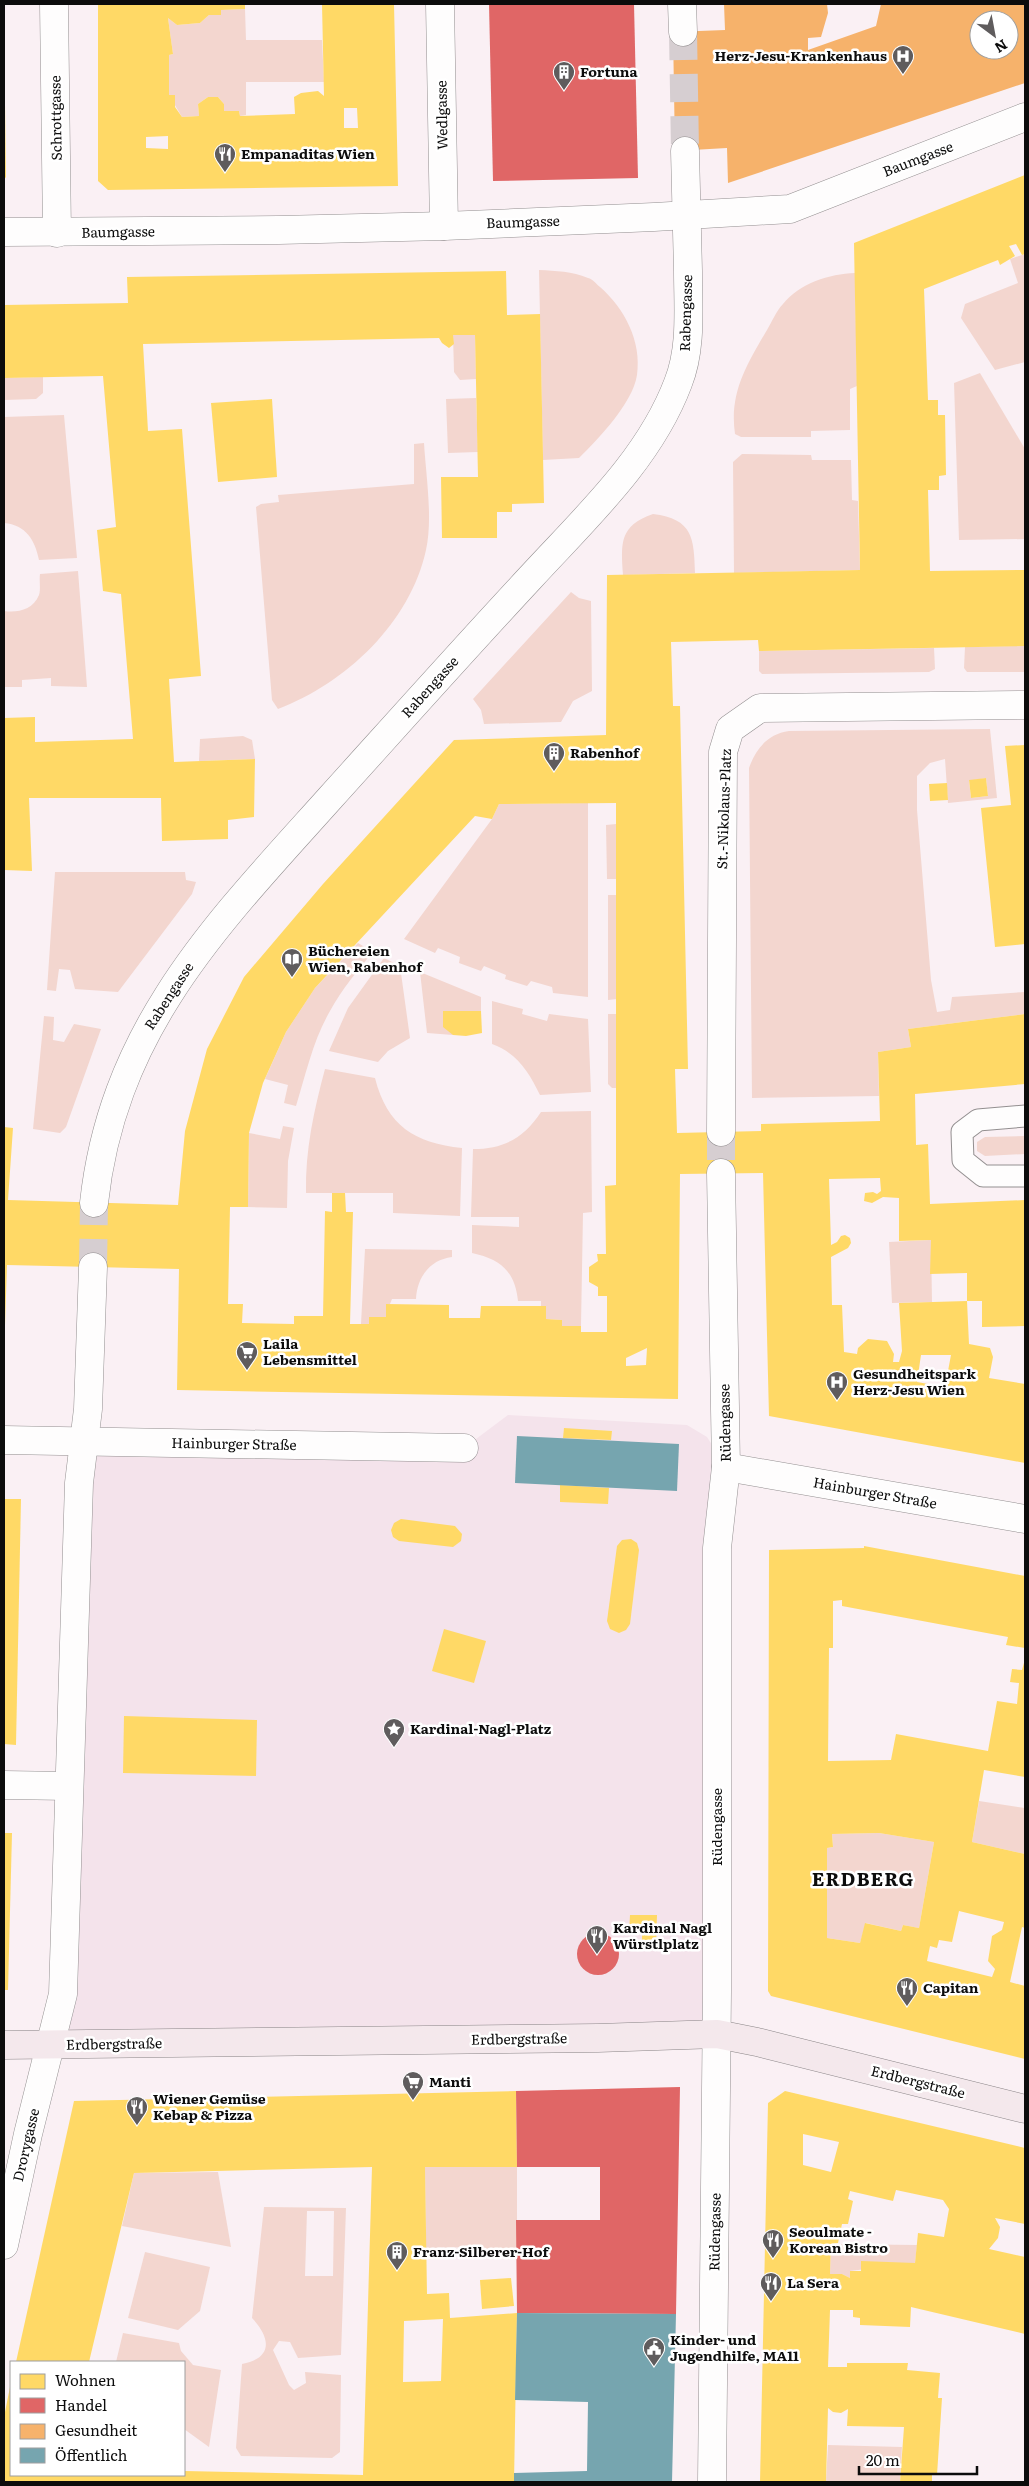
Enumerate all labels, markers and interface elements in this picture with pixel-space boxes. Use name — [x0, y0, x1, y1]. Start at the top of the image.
north arrow — [969, 10, 1019, 60]
text: N — [991, 35, 1012, 59]
hospital icon: Herz-Jesu-Krankenhaus — [891, 44, 915, 75]
place label: Herz-Jesu-Krankenhaus — [715, 45, 887, 65]
building icon: Fortuna — [552, 60, 576, 91]
place label: Fortuna — [580, 61, 639, 81]
street label: Schrottgasse — [44, 75, 66, 161]
street label: Wedlgasse — [430, 80, 452, 150]
street label: Baumgasse — [880, 135, 956, 181]
restaurant icon: Empanaditas Wien — [213, 142, 237, 173]
place label: Empanaditas Wien — [241, 143, 375, 163]
street label: Baumgasse — [486, 210, 560, 232]
street label: Baumgasse — [81, 220, 155, 242]
street label: Rabengasse — [674, 274, 696, 352]
street label: Rabengasse — [396, 651, 462, 722]
building icon: Rabenhof — [542, 741, 566, 772]
place label: Rabenhof — [570, 742, 641, 762]
street label: St.-Nikolaus-Platz — [711, 748, 735, 870]
place label: Büchereien Wien, Rabenhof — [308, 940, 424, 976]
library icon: Büchereien Wien, Rabenhof — [280, 947, 304, 978]
street label: Rabengasse — [139, 958, 198, 1033]
place label: Laila Lebensmittel — [263, 1333, 357, 1369]
supermarket icon: Laila Lebensmittel — [235, 1340, 259, 1371]
place label: Gesundheitspark Herz-Jesu Wien — [853, 1363, 976, 1399]
hospital icon: Gesundheitspark Herz-Jesu Wien — [825, 1370, 849, 1401]
street label: Rüdengasse — [713, 1384, 735, 1462]
street label: Hainburger Straße — [171, 1432, 297, 1454]
street label: Hainburger Straße — [812, 1471, 939, 1513]
place icon: Kardinal-Nagl-Platz — [382, 1717, 406, 1748]
place label: Kardinal-Nagl-Platz — [410, 1718, 552, 1738]
street label: Rüdengasse — [706, 1788, 726, 1866]
district label: ERDBERG — [812, 1864, 914, 1892]
place label: Kardinal Nagl Würstlplatz — [613, 1917, 712, 1953]
restaurant icon: Kardinal Nagl Würstlplatz — [585, 1924, 609, 1955]
restaurant icon: Capitan — [895, 1976, 919, 2007]
place label: Capitan — [923, 1977, 979, 1997]
street label: Erdbergstraße — [471, 2027, 567, 2049]
street label: Erdbergstraße — [66, 2032, 162, 2054]
street label: Erdbergstraße — [869, 2060, 967, 2102]
supermarket icon: Manti — [401, 2070, 425, 2101]
place label: Manti — [429, 2071, 471, 2091]
place label: Wiener Gemüse Kebap & Pizza — [153, 2088, 266, 2124]
restaurant icon: Wiener Gemüse Kebap & Pizza — [125, 2095, 149, 2126]
street label: Drorygasse — [7, 2106, 43, 2183]
street label: Rüdengasse — [703, 2193, 725, 2271]
place label: Seoulmate - Korean Bistro — [789, 2221, 888, 2257]
restaurant icon: Seoulmate - Korean Bistro — [761, 2228, 785, 2259]
building icon: Franz-Silberer-Hof — [385, 2240, 409, 2271]
place label: Franz-Silberer-Hof — [413, 2241, 551, 2261]
restaurant icon: La Sera — [759, 2271, 783, 2302]
place label: La Sera — [787, 2272, 840, 2292]
place label: Kinder- und Jugendhilfe, MA11 — [670, 2329, 799, 2365]
public building icon: Kinder- und Jugendhilfe, MA11 — [642, 2336, 666, 2367]
legend — [10, 2361, 185, 2476]
text: Wohnen — [55, 2368, 116, 2391]
text: Handel — [55, 2393, 107, 2416]
text: Gesundheit — [55, 2418, 137, 2441]
text: Öffentlich — [55, 2443, 128, 2466]
scale bar — [859, 2444, 976, 2476]
text: 20 m — [866, 2448, 900, 2471]

